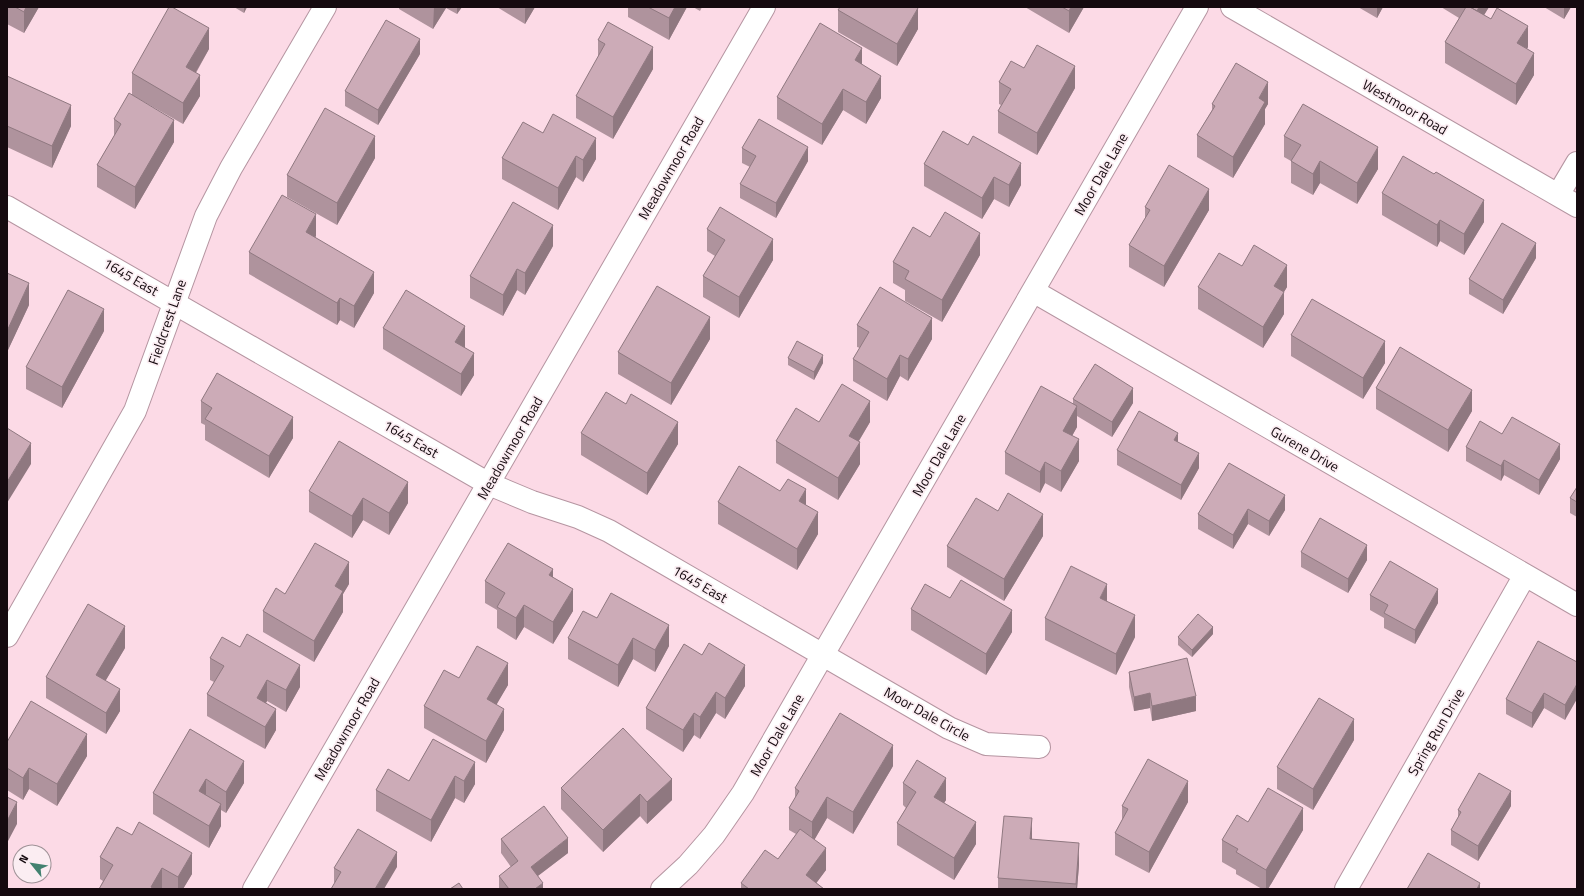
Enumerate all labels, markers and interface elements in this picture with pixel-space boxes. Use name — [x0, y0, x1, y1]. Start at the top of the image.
street label: Westmoor Road — [1359, 74, 1452, 139]
street label: Meadowmoor Road — [632, 112, 709, 223]
street label: Moor Dale Lane — [1068, 129, 1133, 219]
street label: 1645 East — [100, 252, 163, 301]
street label: Fieldcrest Lane — [142, 276, 191, 367]
street label: Meadowmoor Road — [471, 392, 548, 503]
street label: Moor Dale Lane — [906, 410, 971, 500]
street label: 1645 East — [380, 414, 443, 463]
street label: Gurene Drive — [1267, 420, 1343, 477]
street label: 1645 East — [669, 559, 732, 608]
street label: Meadowmoor Road — [308, 673, 385, 784]
street label: Moor Dale Circle — [880, 681, 974, 746]
street label: Spring Run Drive — [1402, 684, 1469, 779]
street label: Moor Dale Lane — [744, 690, 809, 780]
north arrow — [12, 844, 52, 884]
text: N — [15, 852, 32, 866]

